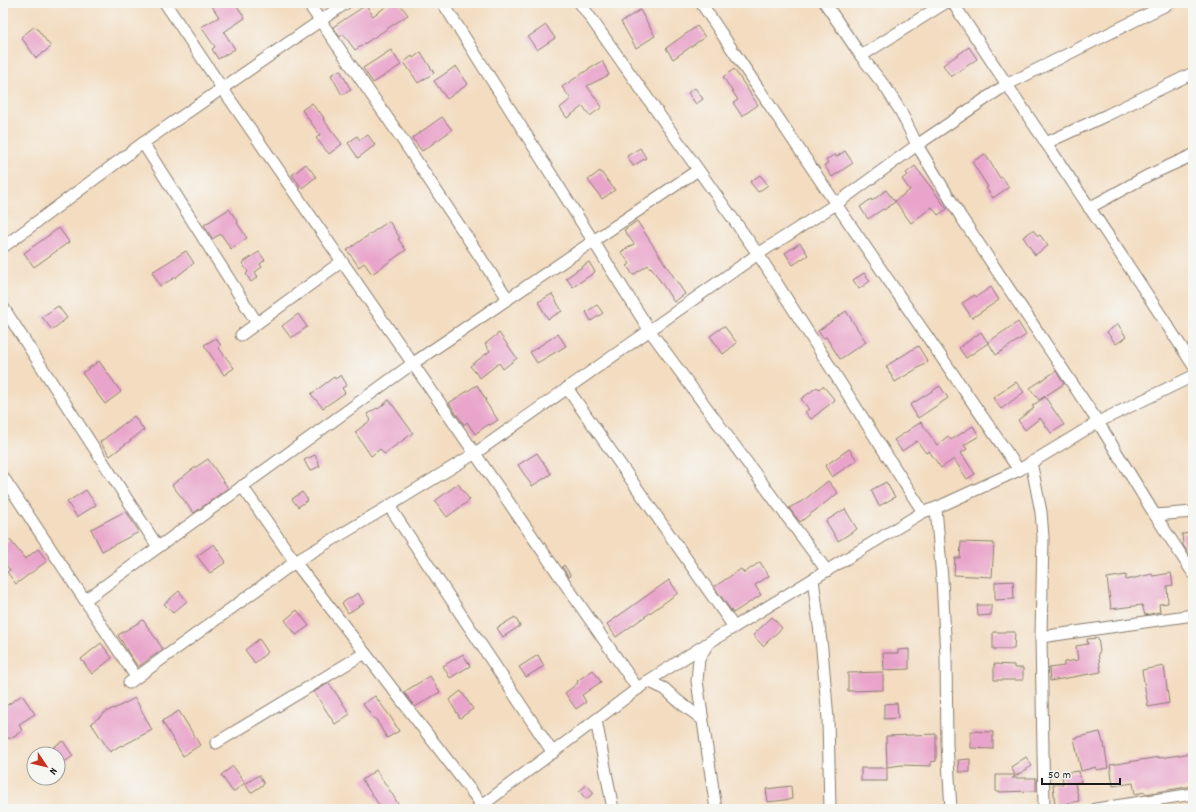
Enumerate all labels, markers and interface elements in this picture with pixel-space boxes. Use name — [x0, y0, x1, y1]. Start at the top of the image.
north arrow — [26, 746, 66, 786]
scale bar — [1042, 760, 1120, 786]
text: N — [44, 764, 61, 778]
text: 50 m — [1048, 767, 1071, 784]

